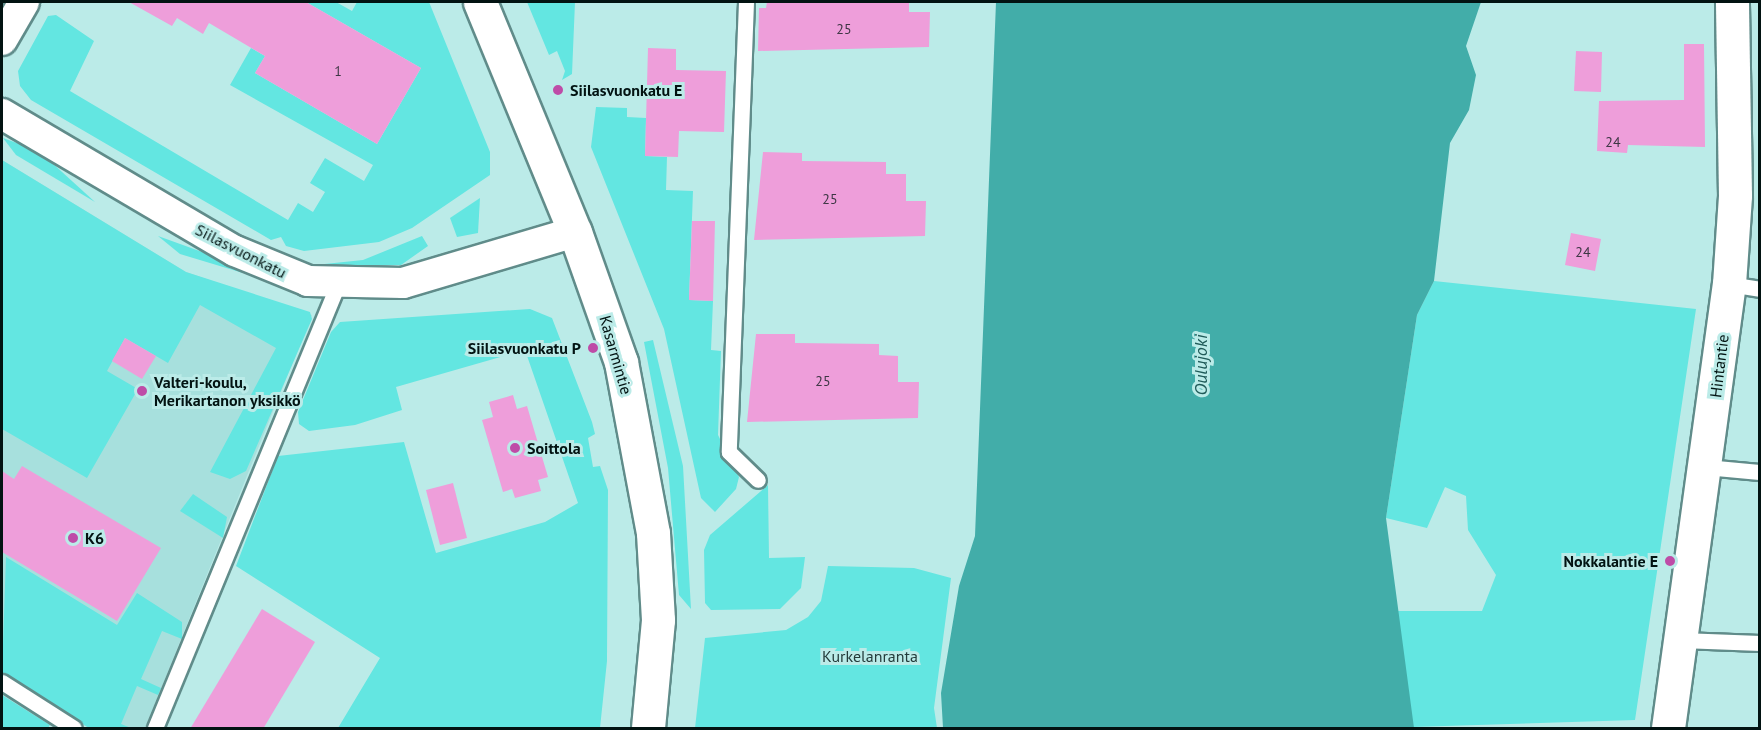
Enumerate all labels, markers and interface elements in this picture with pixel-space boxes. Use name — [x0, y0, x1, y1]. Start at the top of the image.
house number: 25 — [836, 21, 852, 37]
house number: 1 — [334, 63, 342, 79]
place label: Siilasvuonkatu E — [570, 80, 682, 100]
marker: Siilasvuonkatu E — [551, 83, 565, 97]
house number: 24 — [1605, 134, 1621, 150]
house number: 25 — [822, 191, 838, 207]
street label: Siilasvuonkatu — [192, 220, 290, 282]
house number: 24 — [1575, 244, 1591, 260]
street label: Kasarmintie — [596, 313, 636, 397]
street label: Hintantie — [1706, 333, 1732, 399]
water label: Oulujoki — [1190, 334, 1212, 396]
place label: Siilasvuonkatu P — [468, 338, 581, 358]
marker: Siilasvuonkatu P — [586, 341, 600, 355]
place label: Valteri-koulu, Merikartanon yksikkö — [154, 372, 301, 410]
house number: 25 — [815, 373, 831, 389]
marker: Valteri-koulu, Merikartanon yksikkö — [135, 384, 149, 398]
place label: Soittola — [527, 438, 581, 458]
marker: Soittola — [508, 441, 522, 455]
place label: K6 — [85, 528, 104, 548]
marker: K6 — [66, 531, 80, 545]
place label: Nokkalantie E — [1563, 551, 1658, 571]
marker: Nokkalantie E — [1663, 554, 1677, 568]
park label: Kurkelanranta — [822, 646, 918, 666]

